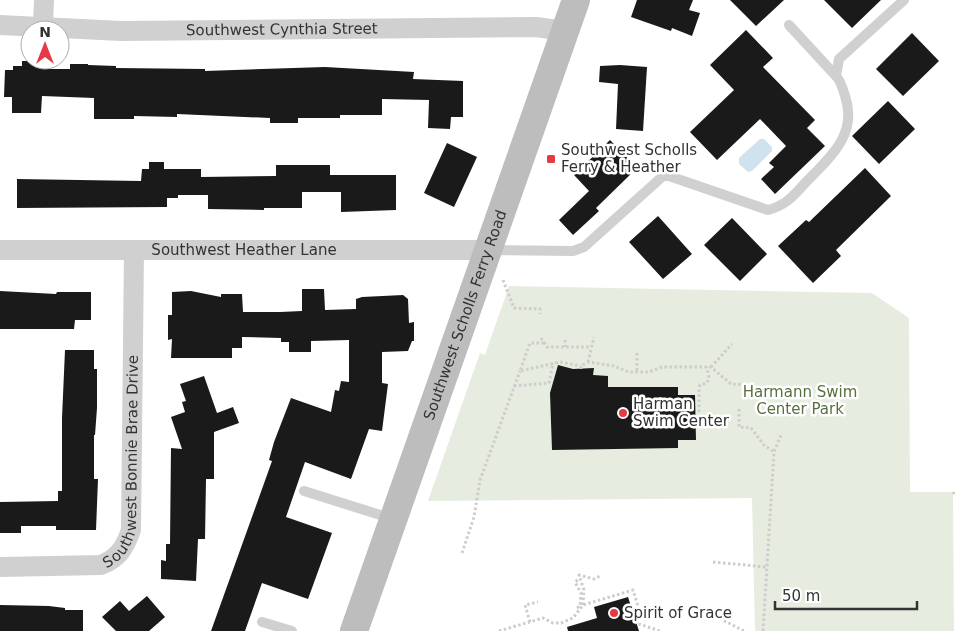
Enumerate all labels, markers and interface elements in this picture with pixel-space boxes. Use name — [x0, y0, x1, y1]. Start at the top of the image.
north arrow — [20, 20, 70, 70]
street label: Southwest Cynthia Street — [186, 20, 378, 39]
text: N — [39, 24, 51, 40]
place label: Southwest Scholls Ferry & Heather — [561, 141, 697, 176]
marker: Southwest Scholls Ferry & Heather — [545, 153, 557, 165]
street label: Southwest Scholls Ferry Road — [420, 207, 510, 422]
street label: Southwest Heather Lane — [151, 241, 337, 259]
street label: Southwest Bonnie Brae Drive — [99, 355, 142, 572]
park label: Harmann Swim Center Park — [743, 383, 857, 418]
place label: Harman Swim Center — [633, 395, 730, 430]
marker: Harman Swim Center — [617, 407, 629, 419]
scale bar — [775, 578, 918, 610]
text: 50 m — [782, 587, 820, 605]
place label: Spirit of Grace — [624, 604, 732, 622]
marker: Spirit of Grace — [608, 607, 620, 619]

